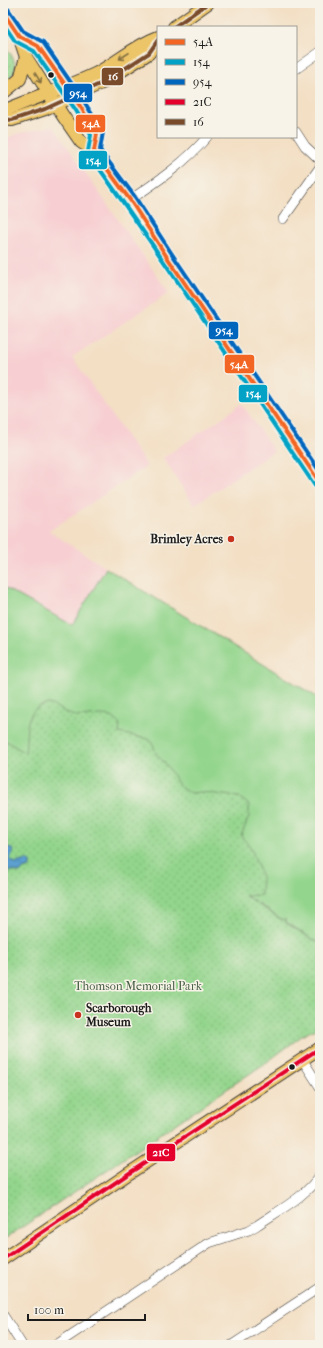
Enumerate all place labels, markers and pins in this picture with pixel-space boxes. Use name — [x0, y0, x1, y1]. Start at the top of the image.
unlabelled marker — [46, 70, 56, 80]
place label: Brimley Acres — [150, 532, 224, 547]
marker: Brimley Acres — [226, 534, 236, 544]
place label: Scarborough Museum — [85, 1001, 152, 1029]
marker: Scarborough Museum — [73, 1010, 83, 1020]
unlabelled marker — [287, 1062, 297, 1072]

